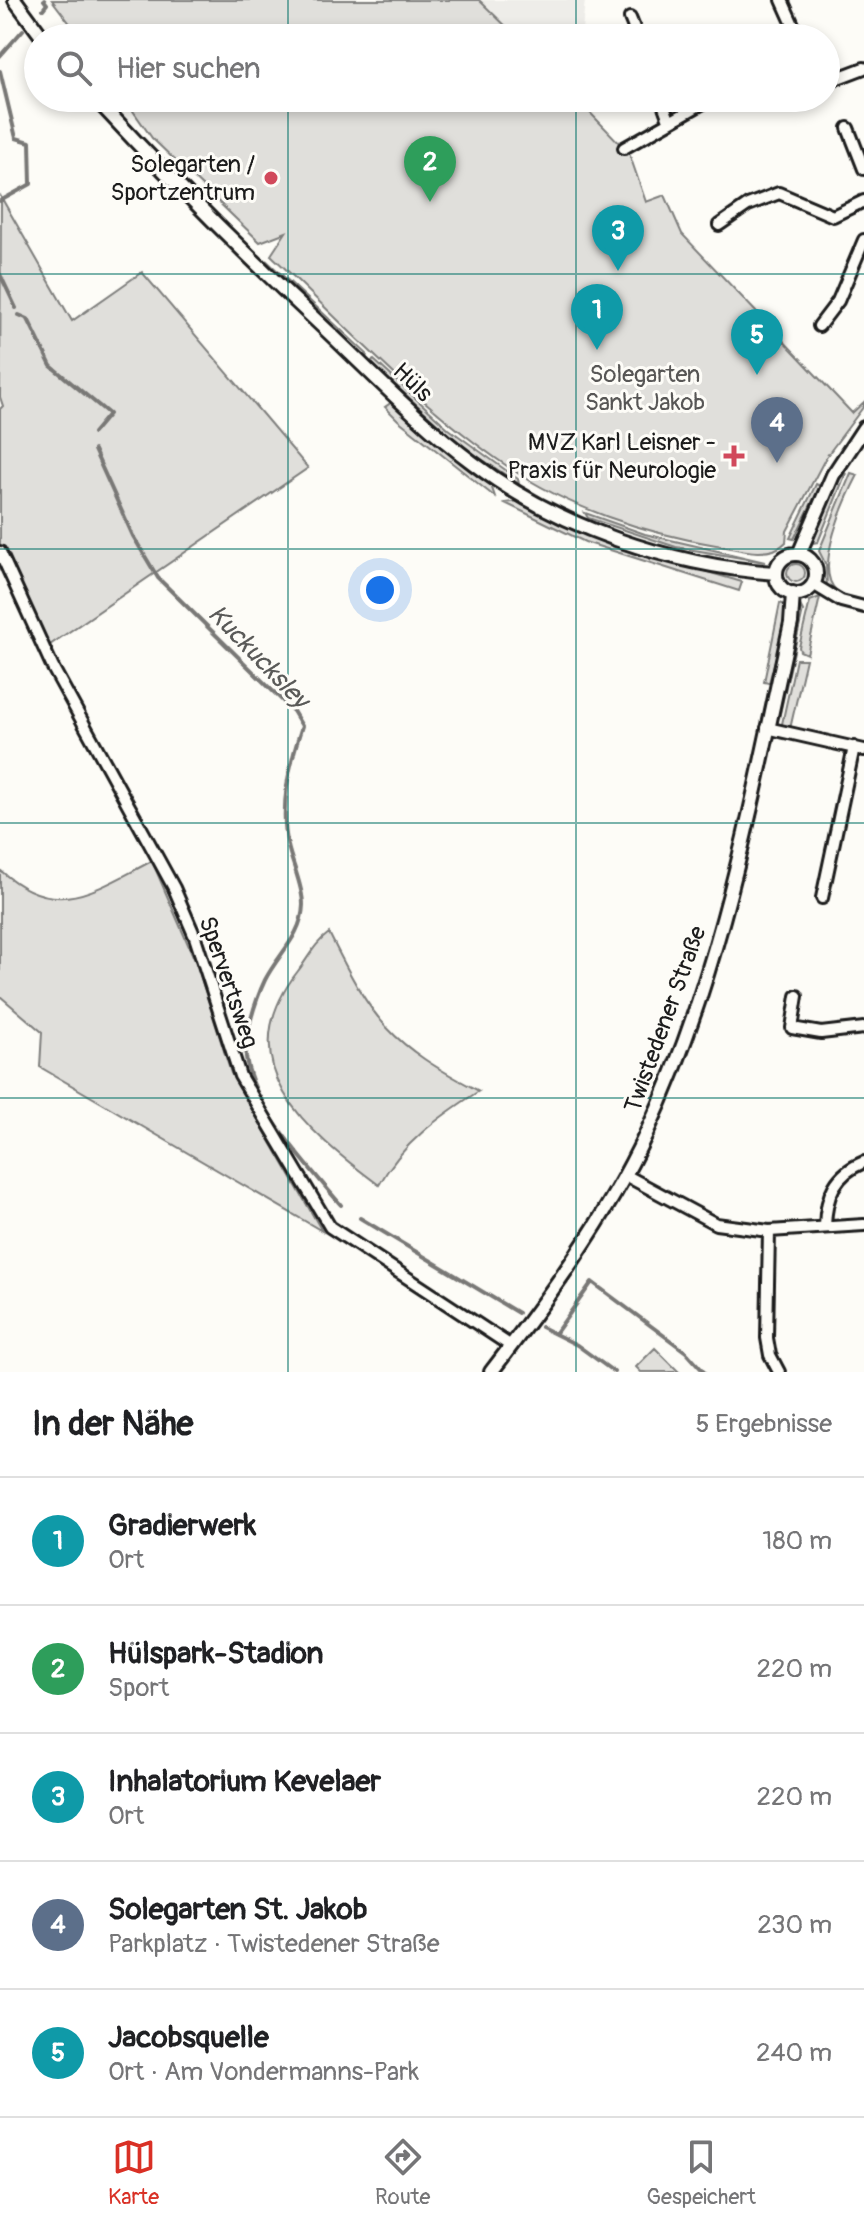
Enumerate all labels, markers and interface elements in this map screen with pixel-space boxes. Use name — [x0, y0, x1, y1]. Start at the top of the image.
search box — [24, 24, 840, 112]
icon: search — [52, 46, 96, 90]
text: Hier suchen — [116, 50, 261, 87]
pin: 2 — [404, 136, 456, 202]
place label: Solegarten / Sportzentrum — [110, 150, 255, 207]
marker: Solegarten / Sportzentrum — [262, 169, 280, 187]
pin: 3 — [592, 205, 644, 271]
pin: 1 — [571, 284, 623, 350]
pin: 5 — [731, 309, 783, 375]
street label: Hüls — [387, 357, 439, 408]
park label: Solegarten Sankt Jakob — [585, 360, 705, 417]
pin: 4 — [751, 397, 803, 463]
place label: MVZ Karl Leisner - Praxis für Neurologie — [507, 428, 716, 485]
marker: MVZ Karl Leisner - Praxis für Neurologie — [723, 445, 745, 467]
your location — [360, 570, 400, 610]
water label: Kuckucksley — [201, 598, 318, 717]
street label: Spervertsweg — [192, 912, 265, 1052]
street label: Twistedener Straße — [618, 922, 713, 1116]
text: In der Nähe — [32, 1403, 193, 1446]
text: 5 Ergebnisse — [695, 1408, 832, 1440]
text: Gradierwerk — [108, 1507, 256, 1544]
text: 1 — [53, 1525, 63, 1557]
text: 180 m — [762, 1525, 832, 1557]
text: Ort — [108, 1544, 144, 1576]
text: Hülspark-Stadion — [108, 1635, 324, 1672]
text: 2 — [51, 1653, 65, 1685]
text: 220 m — [756, 1653, 832, 1685]
text: Sport — [108, 1672, 169, 1704]
text: Inhalatorium Kevelaer — [108, 1763, 381, 1800]
text: 3 — [51, 1781, 65, 1813]
text: 220 m — [756, 1781, 832, 1813]
text: Ort — [108, 1800, 144, 1832]
text: Solegarten St. Jakob — [108, 1891, 367, 1928]
text: 4 — [50, 1909, 66, 1941]
text: 230 m — [757, 1909, 832, 1941]
text: Parkplatz · Twistedener Straße — [108, 1928, 440, 1960]
text: Jacobsquelle — [108, 2019, 269, 2056]
text: 5 — [51, 2037, 65, 2069]
text: 240 m — [756, 2037, 832, 2069]
text: Ort · Am Vondermanns-Park — [108, 2056, 419, 2088]
tab: Karte — [108, 2135, 159, 2211]
tab: Route — [375, 2135, 430, 2211]
tab: Gespeichert — [646, 2135, 756, 2211]

